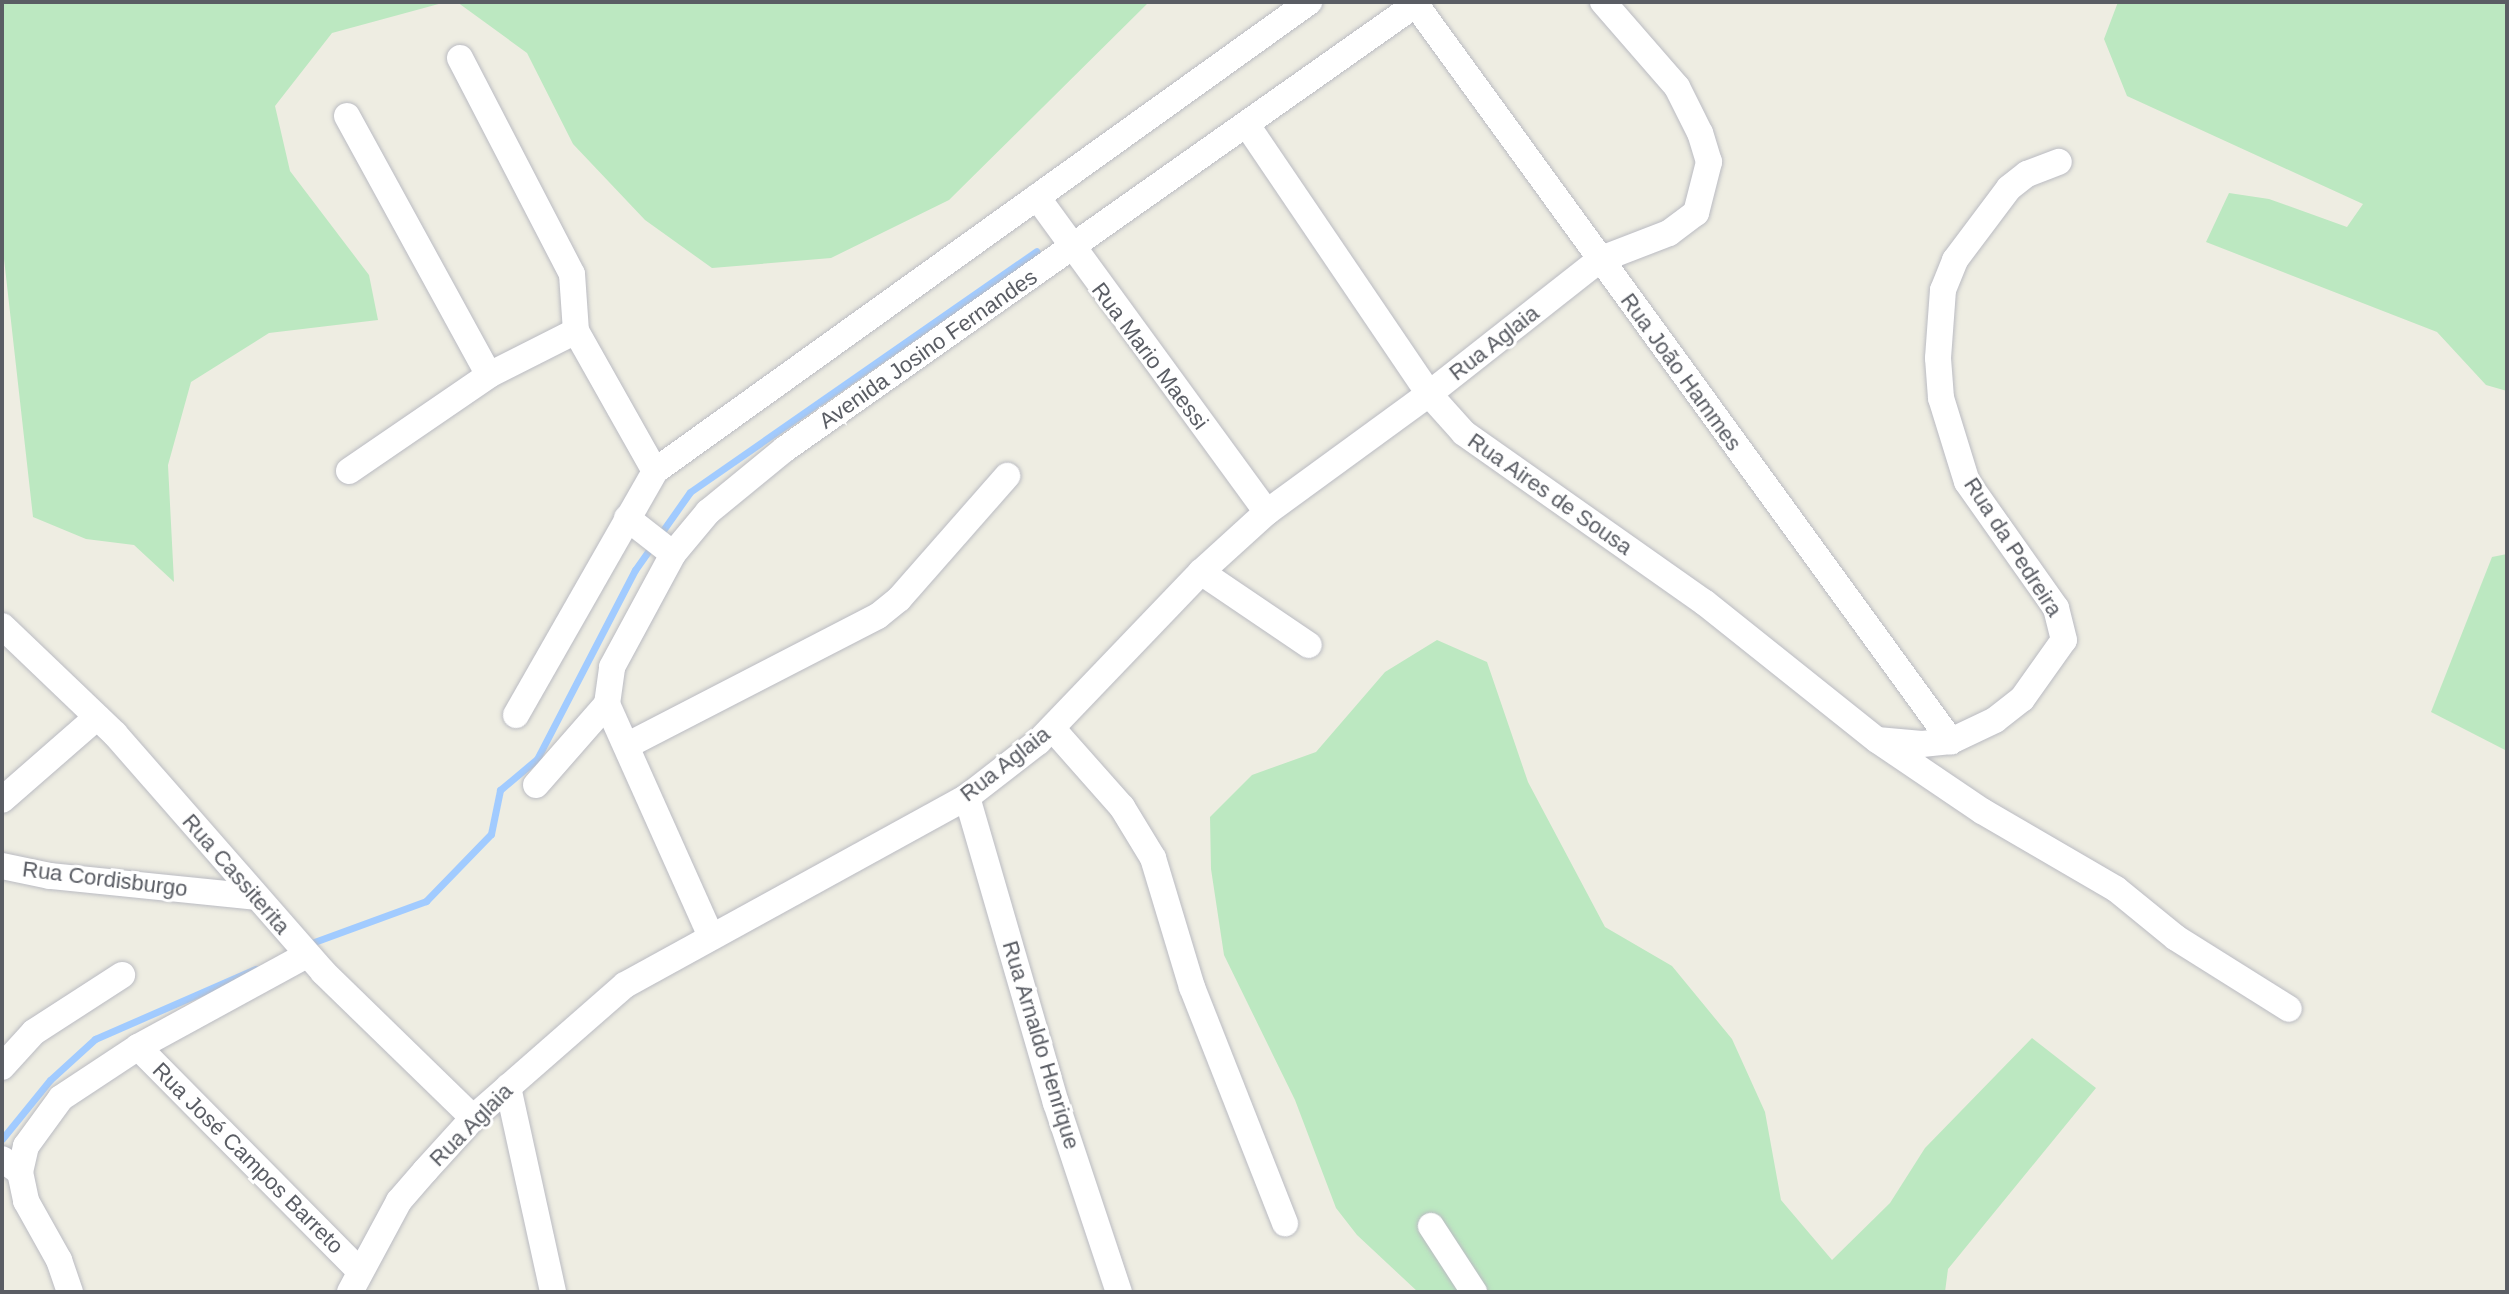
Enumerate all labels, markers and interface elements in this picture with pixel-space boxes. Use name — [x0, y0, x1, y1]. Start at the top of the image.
street label: Avenida Josino Fernandes — [814, 264, 1042, 434]
street label: Rua Mario Maessi — [1086, 277, 1214, 435]
street label: Rua João Hammes — [1615, 288, 1747, 456]
street label: Rua Aglaia — [1443, 299, 1545, 387]
street label: Rua Aires de Sousa — [1462, 427, 1638, 561]
street label: Rua da Pedreira — [1958, 473, 2068, 621]
street label: Rua Aglaia — [954, 720, 1056, 808]
street label: Rua Cassiterita — [177, 809, 295, 939]
street label: Rua Cordisburgo — [21, 856, 189, 902]
street label: Rua Arnaldo Henrique — [997, 937, 1085, 1153]
street label: Rua José Campos Barreto — [147, 1057, 349, 1259]
street label: Rua Aglaia — [424, 1078, 518, 1172]

